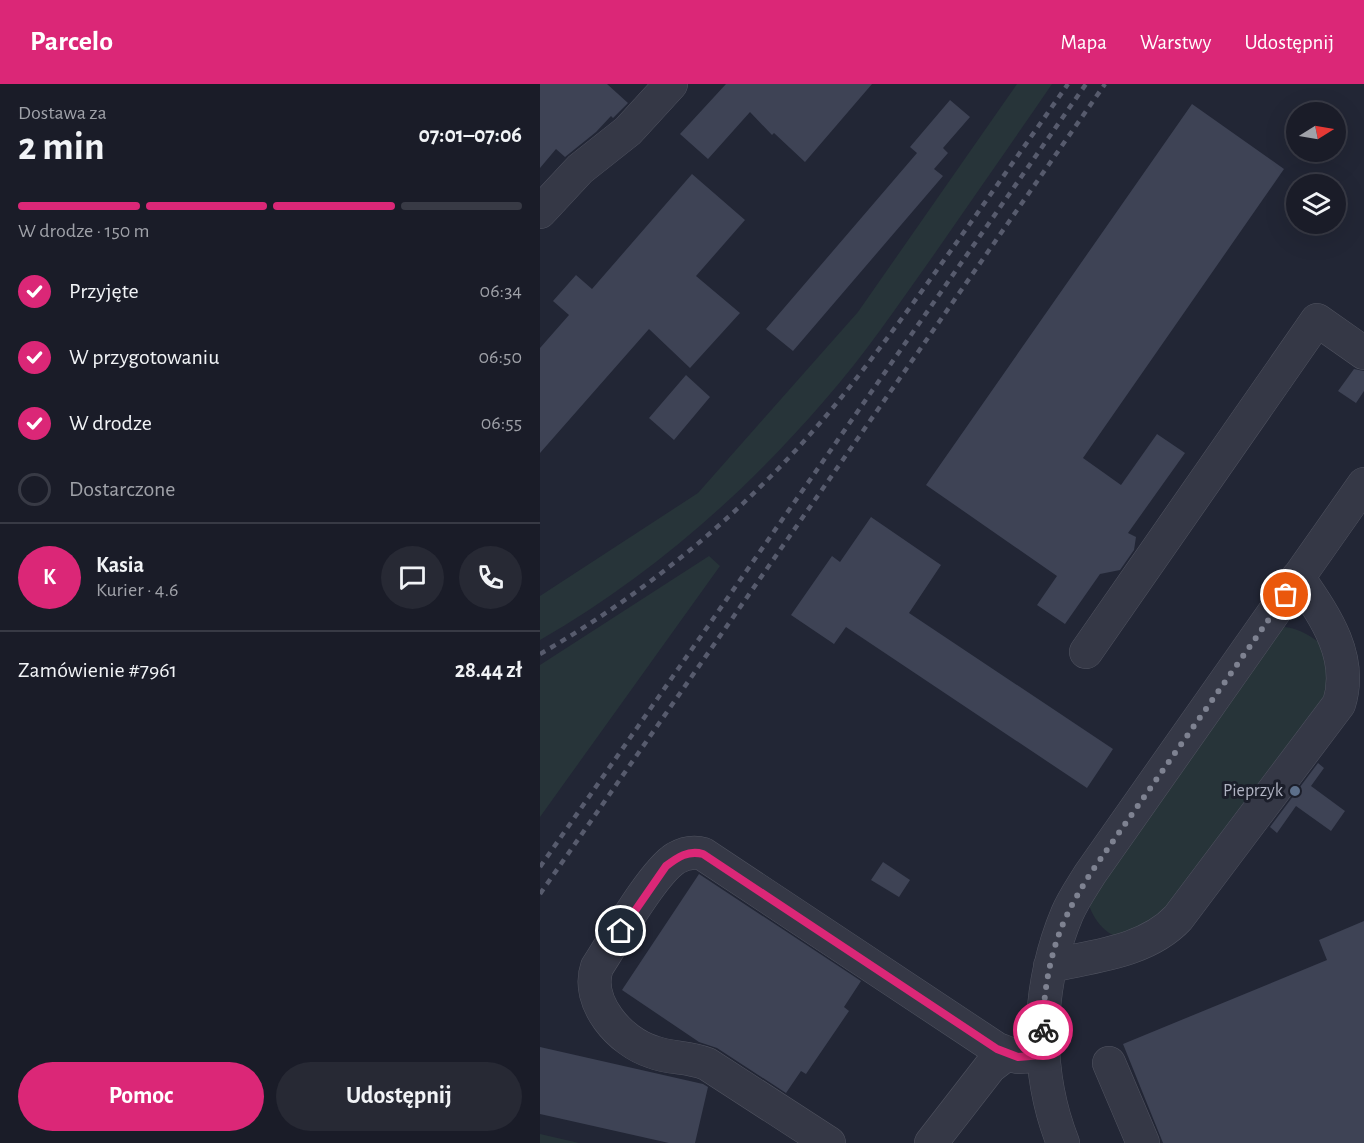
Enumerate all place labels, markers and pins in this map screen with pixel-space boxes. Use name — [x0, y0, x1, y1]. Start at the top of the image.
pin — [1260, 569, 1311, 620]
place label: Pieprzyk — [1223, 782, 1284, 800]
marker: Pieprzyk — [1288, 784, 1302, 798]
pin — [595, 905, 646, 956]

